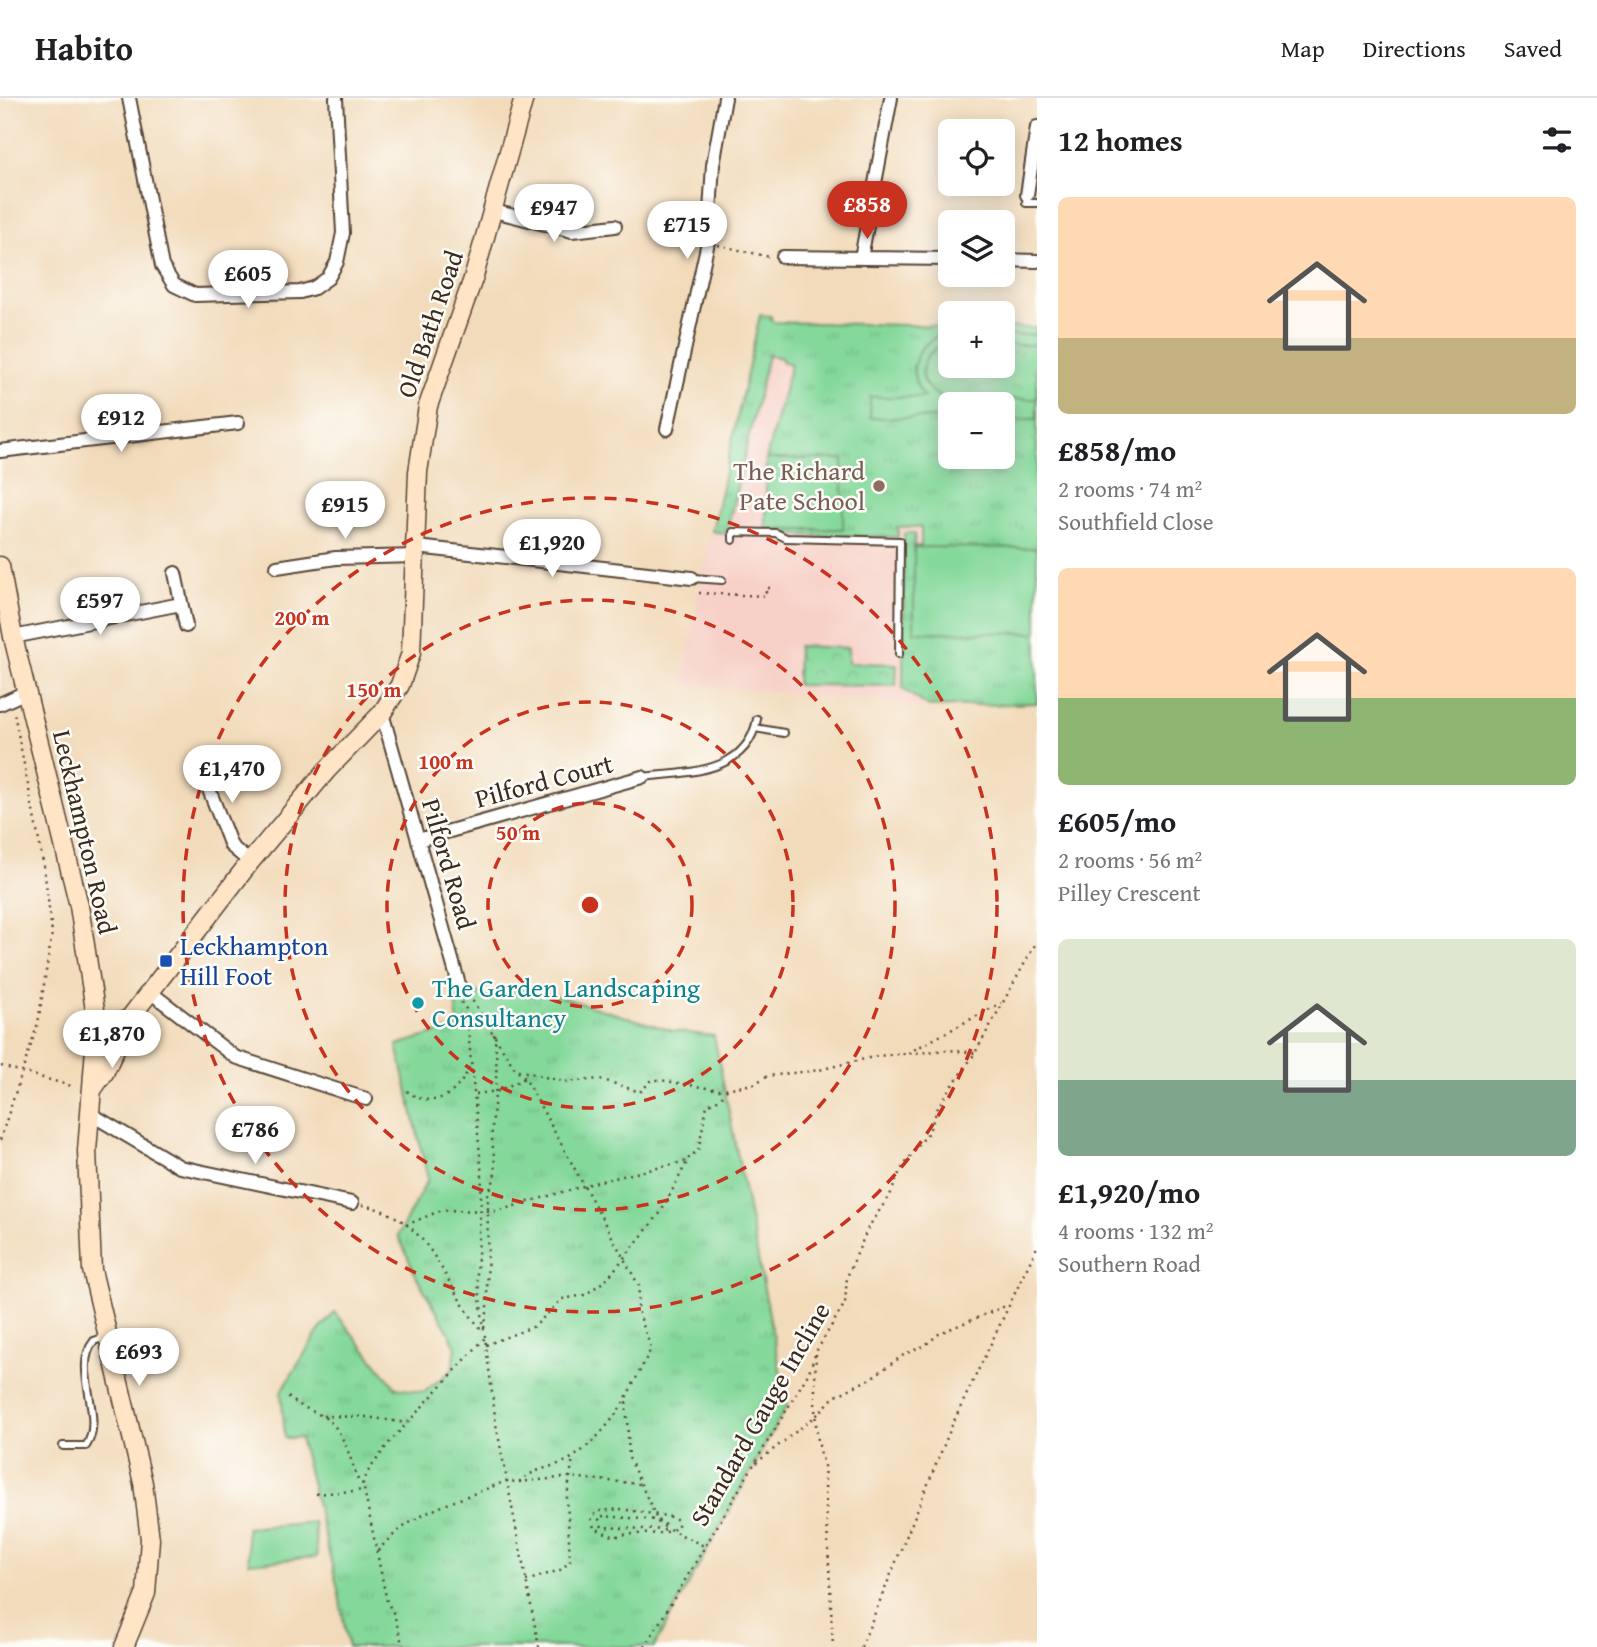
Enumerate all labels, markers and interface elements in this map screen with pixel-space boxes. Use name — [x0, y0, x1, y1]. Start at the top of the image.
text: Habito — [35, 24, 133, 72]
text: Map — [1281, 31, 1325, 66]
text: Directions — [1363, 31, 1466, 66]
text: Saved — [1504, 31, 1562, 66]
text: 12 homes — [1058, 118, 1183, 162]
map controls — [938, 119, 1015, 469]
button: locate — [938, 119, 1015, 196]
icon: filters — [1538, 121, 1576, 159]
pin: £858 — [826, 181, 908, 241]
pin: £947 — [513, 184, 595, 244]
text: £858 — [843, 187, 891, 220]
text: £947 — [530, 190, 578, 223]
pin: £715 — [646, 202, 728, 261]
text: £715 — [663, 207, 711, 240]
button: layers — [938, 210, 1015, 287]
icon: home — [1254, 243, 1380, 369]
street label: Old Bath Road — [386, 245, 473, 403]
pin: £605 — [207, 250, 289, 310]
text: £605 — [224, 256, 272, 289]
button: + — [938, 301, 1015, 378]
button: − — [938, 392, 1015, 469]
pin: £912 — [80, 394, 162, 454]
text: £912 — [97, 400, 145, 433]
text: £858/mo — [1058, 428, 1176, 472]
place label: The Richard Pate School — [733, 451, 865, 520]
text: 2 rooms · 74 m² — [1058, 472, 1202, 505]
marker: The Richard Pate School — [871, 478, 887, 494]
pin: £915 — [304, 482, 386, 541]
text: £915 — [321, 487, 369, 520]
text: Southfield Close — [1058, 505, 1214, 538]
pin: £1,920 — [495, 519, 609, 579]
text: £1,920 — [519, 525, 585, 558]
pin: £597 — [59, 578, 141, 637]
text: £597 — [76, 583, 124, 616]
text: 200 m — [274, 602, 330, 633]
icon: home — [1254, 614, 1380, 740]
text: 150 m — [346, 674, 402, 705]
street label: Leckhampton Road — [43, 726, 128, 938]
street label: Pilford Court — [470, 743, 617, 818]
pin: £1,470 — [175, 746, 289, 805]
text: 100 m — [418, 746, 474, 777]
text: £1,470 — [199, 751, 265, 784]
street label: Pilford Road — [412, 794, 487, 934]
text: £605/mo — [1058, 799, 1176, 843]
text: 50 m — [496, 817, 540, 848]
text: 2 rooms · 56 m² — [1058, 843, 1202, 876]
text: Pilley Crescent — [1058, 876, 1201, 909]
centre of rings — [578, 893, 602, 917]
place label: Leckhampton Hill Foot — [180, 926, 329, 995]
marker: Leckhampton Hill Foot — [158, 953, 174, 969]
place label: The Garden Landscaping Consultancy — [432, 968, 700, 1037]
icon: home — [1254, 985, 1380, 1111]
marker: The Garden Landscaping Consultancy — [410, 995, 426, 1011]
pin: £1,870 — [55, 1010, 169, 1070]
text: £1,870 — [79, 1016, 145, 1049]
pin: £786 — [214, 1107, 296, 1166]
text: £786 — [231, 1112, 279, 1145]
text: £1,920/mo — [1058, 1170, 1200, 1214]
text: 4 rooms · 132 m² — [1058, 1214, 1213, 1247]
text: Southern Road — [1058, 1247, 1201, 1280]
street label: Standard Gauge Incline — [680, 1295, 840, 1533]
pin: £693 — [98, 1328, 180, 1388]
text: £693 — [115, 1334, 163, 1367]

